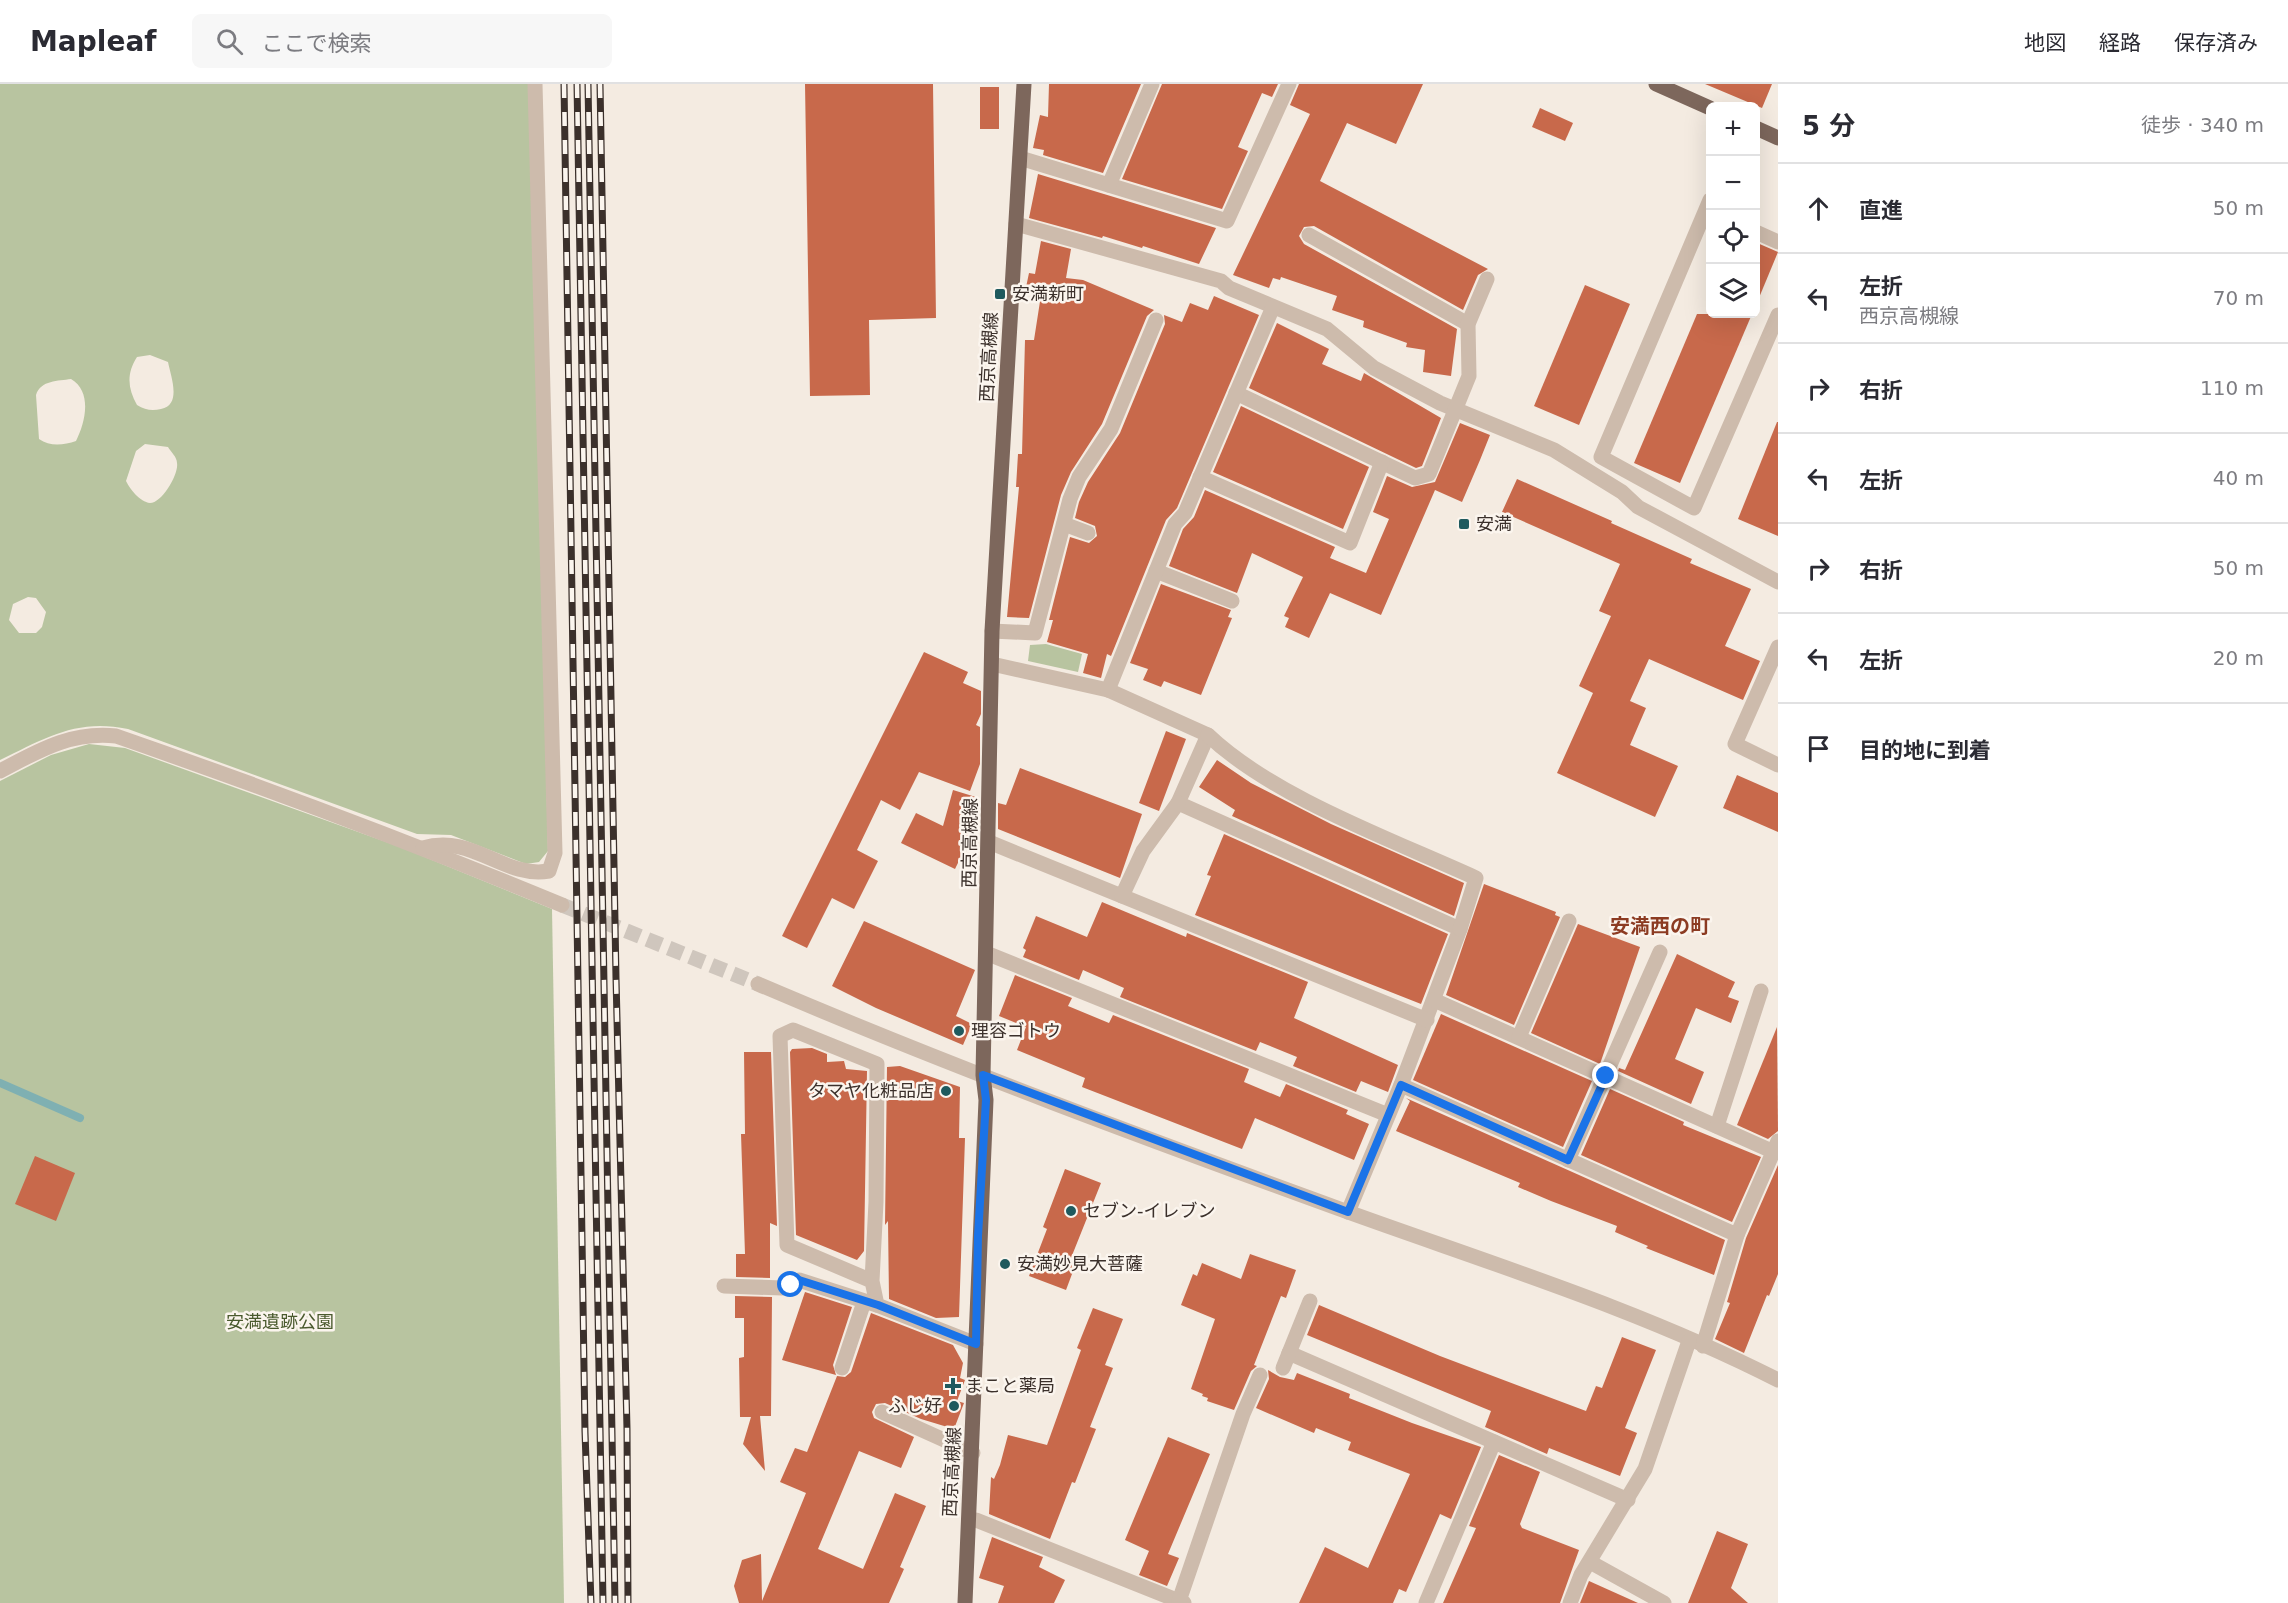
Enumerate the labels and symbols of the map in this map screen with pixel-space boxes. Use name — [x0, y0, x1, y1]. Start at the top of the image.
place label: 安満新町 — [1012, 283, 1084, 304]
marker: 安満新町 — [993, 287, 1007, 301]
street label: 西京高槻線 — [976, 311, 1001, 402]
place label: 安満 — [1476, 513, 1512, 534]
marker: 安満 — [1457, 517, 1471, 531]
street label: 西京高槻線 — [958, 798, 981, 888]
district label: 安満西の町 — [1610, 914, 1710, 938]
place label: 理容ゴトウ — [971, 1020, 1061, 1041]
marker: 理容ゴトウ — [952, 1024, 966, 1038]
route end — [1592, 1062, 1618, 1088]
place label: タマヤ化粧品店 — [808, 1080, 934, 1101]
marker: タマヤ化粧品店 — [939, 1084, 953, 1098]
place label: セブン-イレブン — [1083, 1200, 1216, 1221]
marker: セブン-イレブン — [1064, 1204, 1078, 1218]
place label: 安満妙見大菩薩 — [1017, 1253, 1143, 1274]
marker: 安満妙見大菩薩 — [998, 1257, 1012, 1271]
route start — [777, 1271, 803, 1297]
park label: 安満遺跡公園 — [226, 1311, 334, 1332]
place label: まこと薬局 — [965, 1375, 1055, 1396]
marker: まこと薬局 — [946, 1379, 960, 1393]
place label: ふじ好 — [888, 1395, 942, 1416]
marker: ふじ好 — [947, 1399, 961, 1413]
street label: 西京高槻線 — [939, 1426, 964, 1517]

